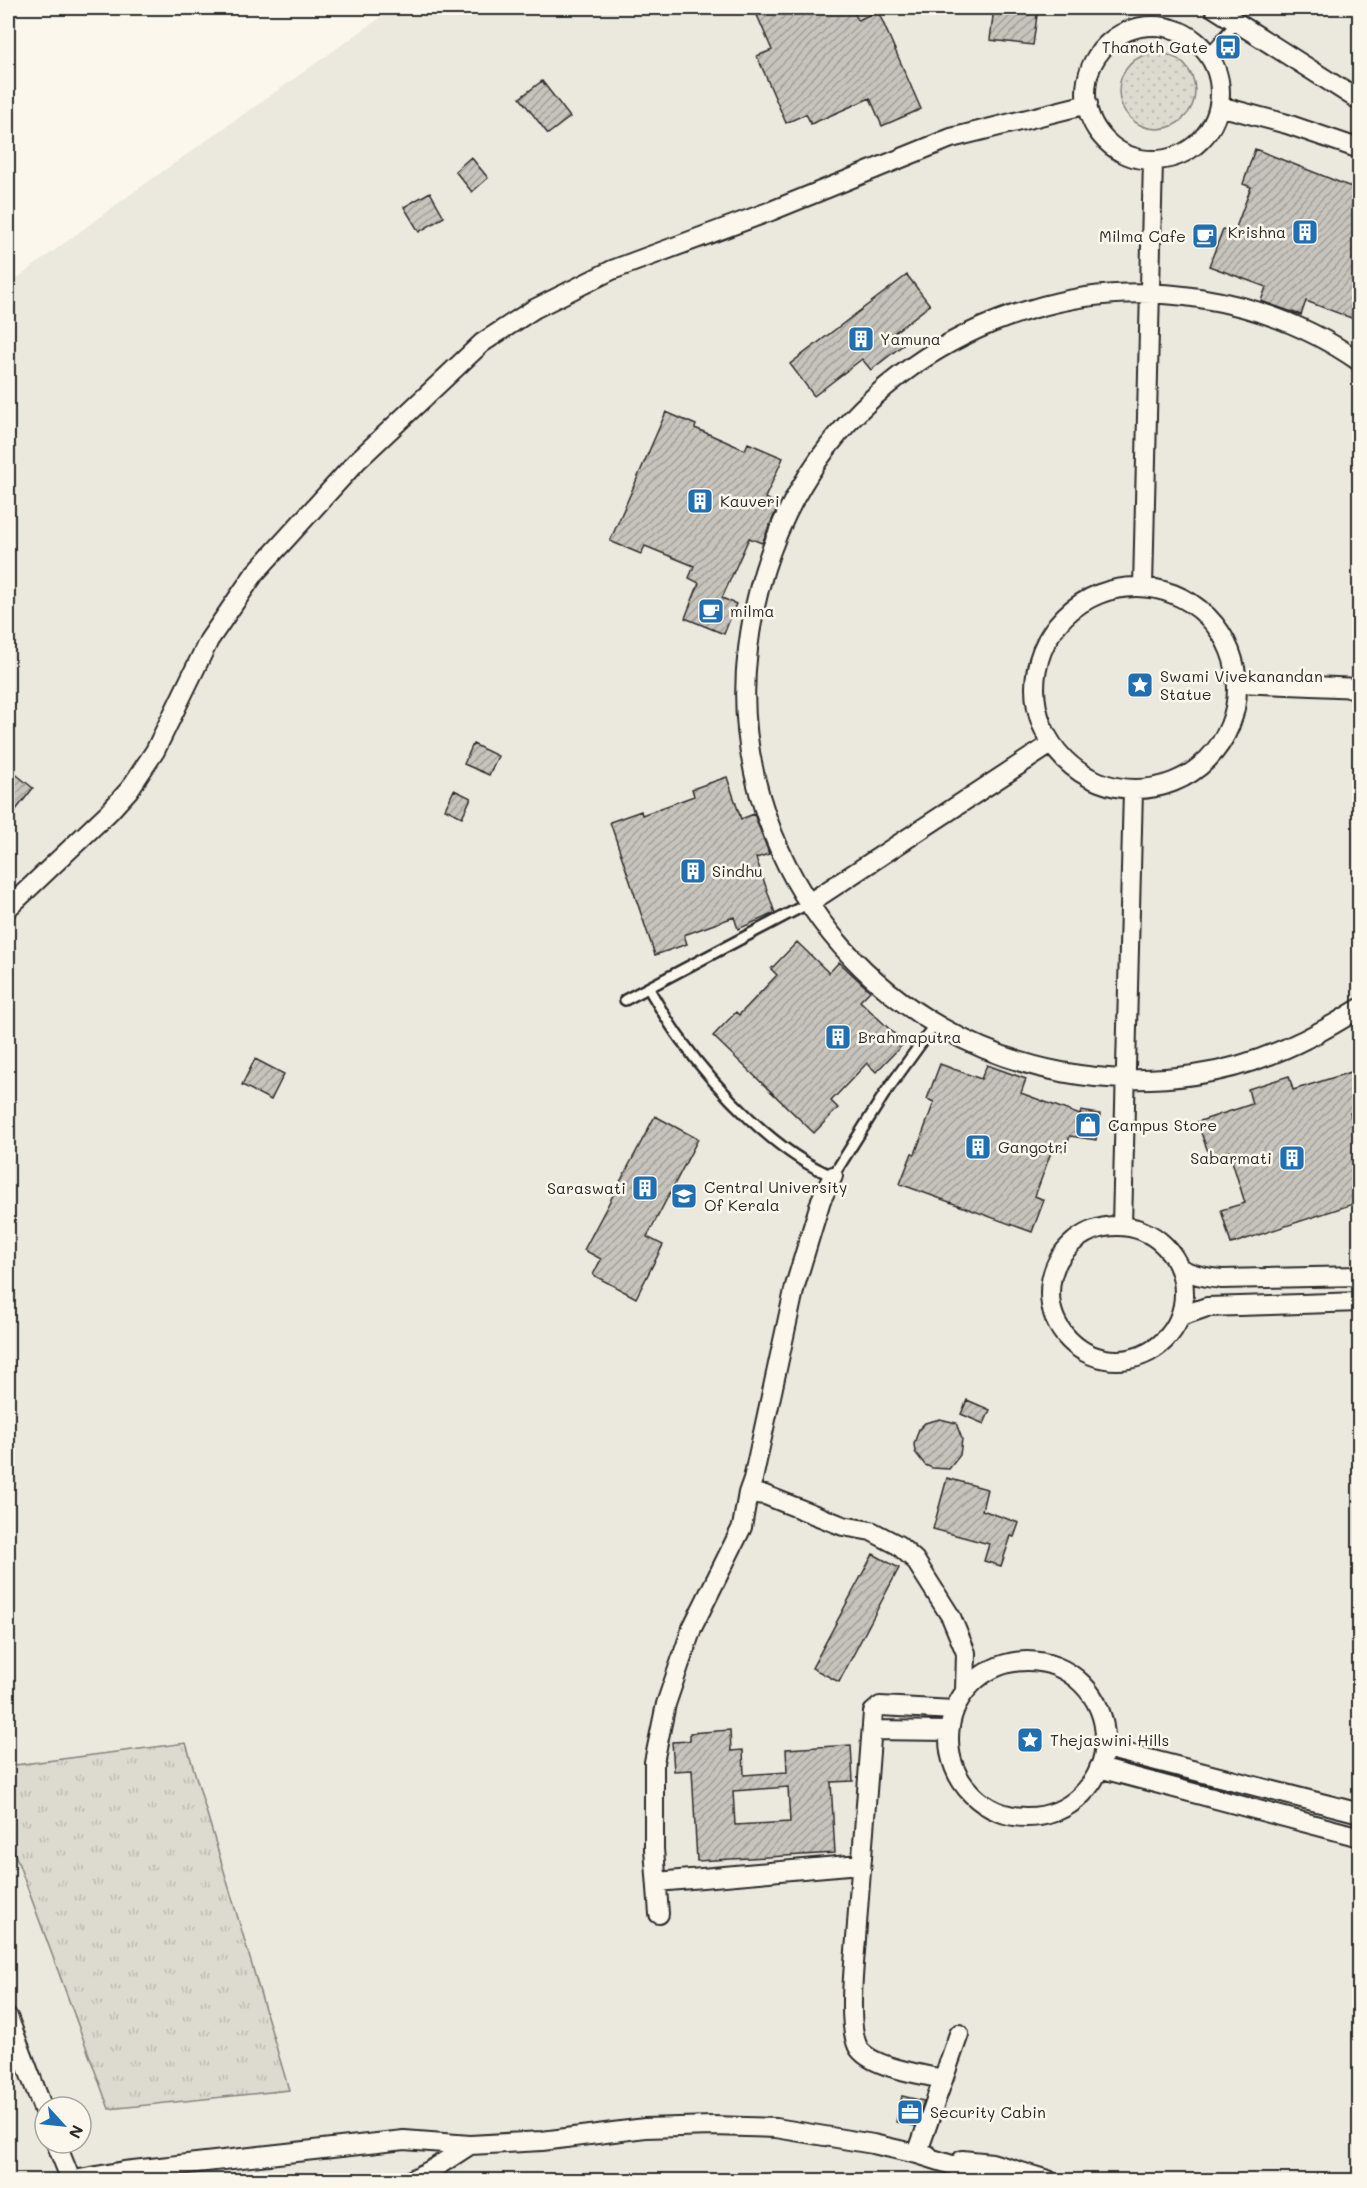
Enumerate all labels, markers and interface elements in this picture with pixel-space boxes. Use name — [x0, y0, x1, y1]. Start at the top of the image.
bus stop icon: Thanoth Gate — [1213, 32, 1243, 62]
place label: Thanoth Gate — [1102, 36, 1208, 57]
building icon: Krishna — [1290, 217, 1320, 247]
cafe icon: Milma Cafe — [1190, 221, 1220, 251]
place label: Krishna — [1228, 221, 1286, 242]
place label: Milma Cafe — [1099, 225, 1186, 246]
building icon: Yamuna — [846, 324, 876, 354]
place label: Yamuna — [880, 328, 941, 349]
building icon: Kauveri — [685, 486, 715, 516]
place label: Kauveri — [720, 490, 780, 511]
cafe icon: milma — [696, 596, 726, 626]
place label: milma — [730, 600, 774, 621]
place label: Swami Vivekanandan Statue — [1160, 665, 1323, 704]
place icon: Swami Vivekanandan Statue — [1125, 670, 1155, 700]
building icon: Sindhu — [678, 856, 708, 886]
place label: Sindhu — [712, 860, 763, 881]
building icon: Brahmaputra — [823, 1022, 853, 1052]
place label: Brahmaputra — [858, 1026, 961, 1047]
shop icon: Campus Store — [1073, 1110, 1103, 1140]
place label: Campus Store — [1108, 1114, 1217, 1135]
building icon: Gangotri — [963, 1132, 993, 1162]
place label: Gangotri — [998, 1136, 1067, 1157]
building icon: Sabarmati — [1277, 1143, 1307, 1173]
place label: Sabarmati — [1190, 1147, 1272, 1168]
building icon: Saraswati — [630, 1173, 660, 1203]
place label: Central University Of Kerala — [704, 1176, 847, 1215]
place label: Saraswati — [547, 1177, 626, 1198]
school or university icon: Central University Of Kerala — [669, 1181, 699, 1211]
place icon: Thejaswini Hills — [1015, 1725, 1045, 1755]
place label: Thejaswini Hills — [1050, 1729, 1169, 1750]
north arrow — [33, 2095, 93, 2155]
office icon: Security Cabin — [895, 2097, 925, 2127]
place label: Security Cabin — [930, 2101, 1046, 2122]
text: N — [65, 2122, 89, 2142]

